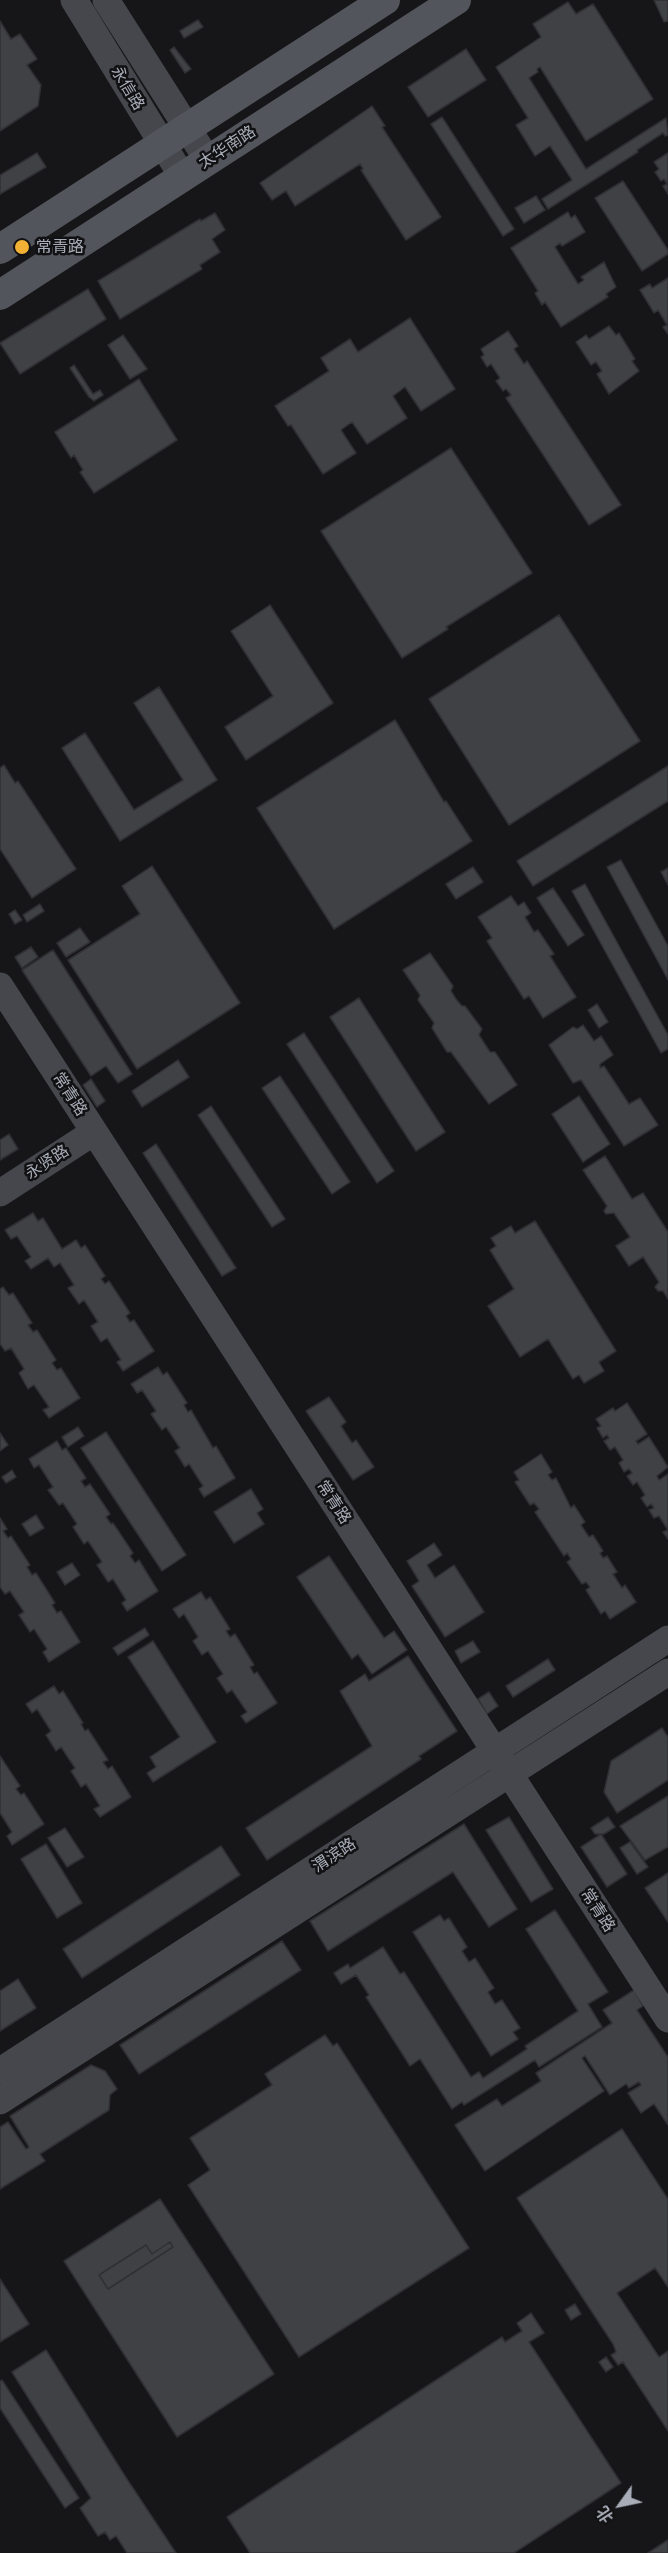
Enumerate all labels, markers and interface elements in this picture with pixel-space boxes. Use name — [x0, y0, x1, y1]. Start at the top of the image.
street label: 永信路 — [107, 62, 149, 114]
street label: 太华南路 — [195, 122, 259, 172]
place label: 常青路 — [36, 237, 84, 257]
marker: 常青路 — [13, 238, 31, 256]
street label: 常青路 — [49, 1069, 91, 1119]
street label: 永贤路 — [22, 1141, 72, 1183]
street label: 常青路 — [313, 1477, 355, 1527]
street label: 渭滨路 — [309, 1834, 359, 1876]
street label: 常青路 — [577, 1885, 619, 1935]
north arrow — [590, 2475, 650, 2535]
text: 北 — [593, 2503, 617, 2526]

